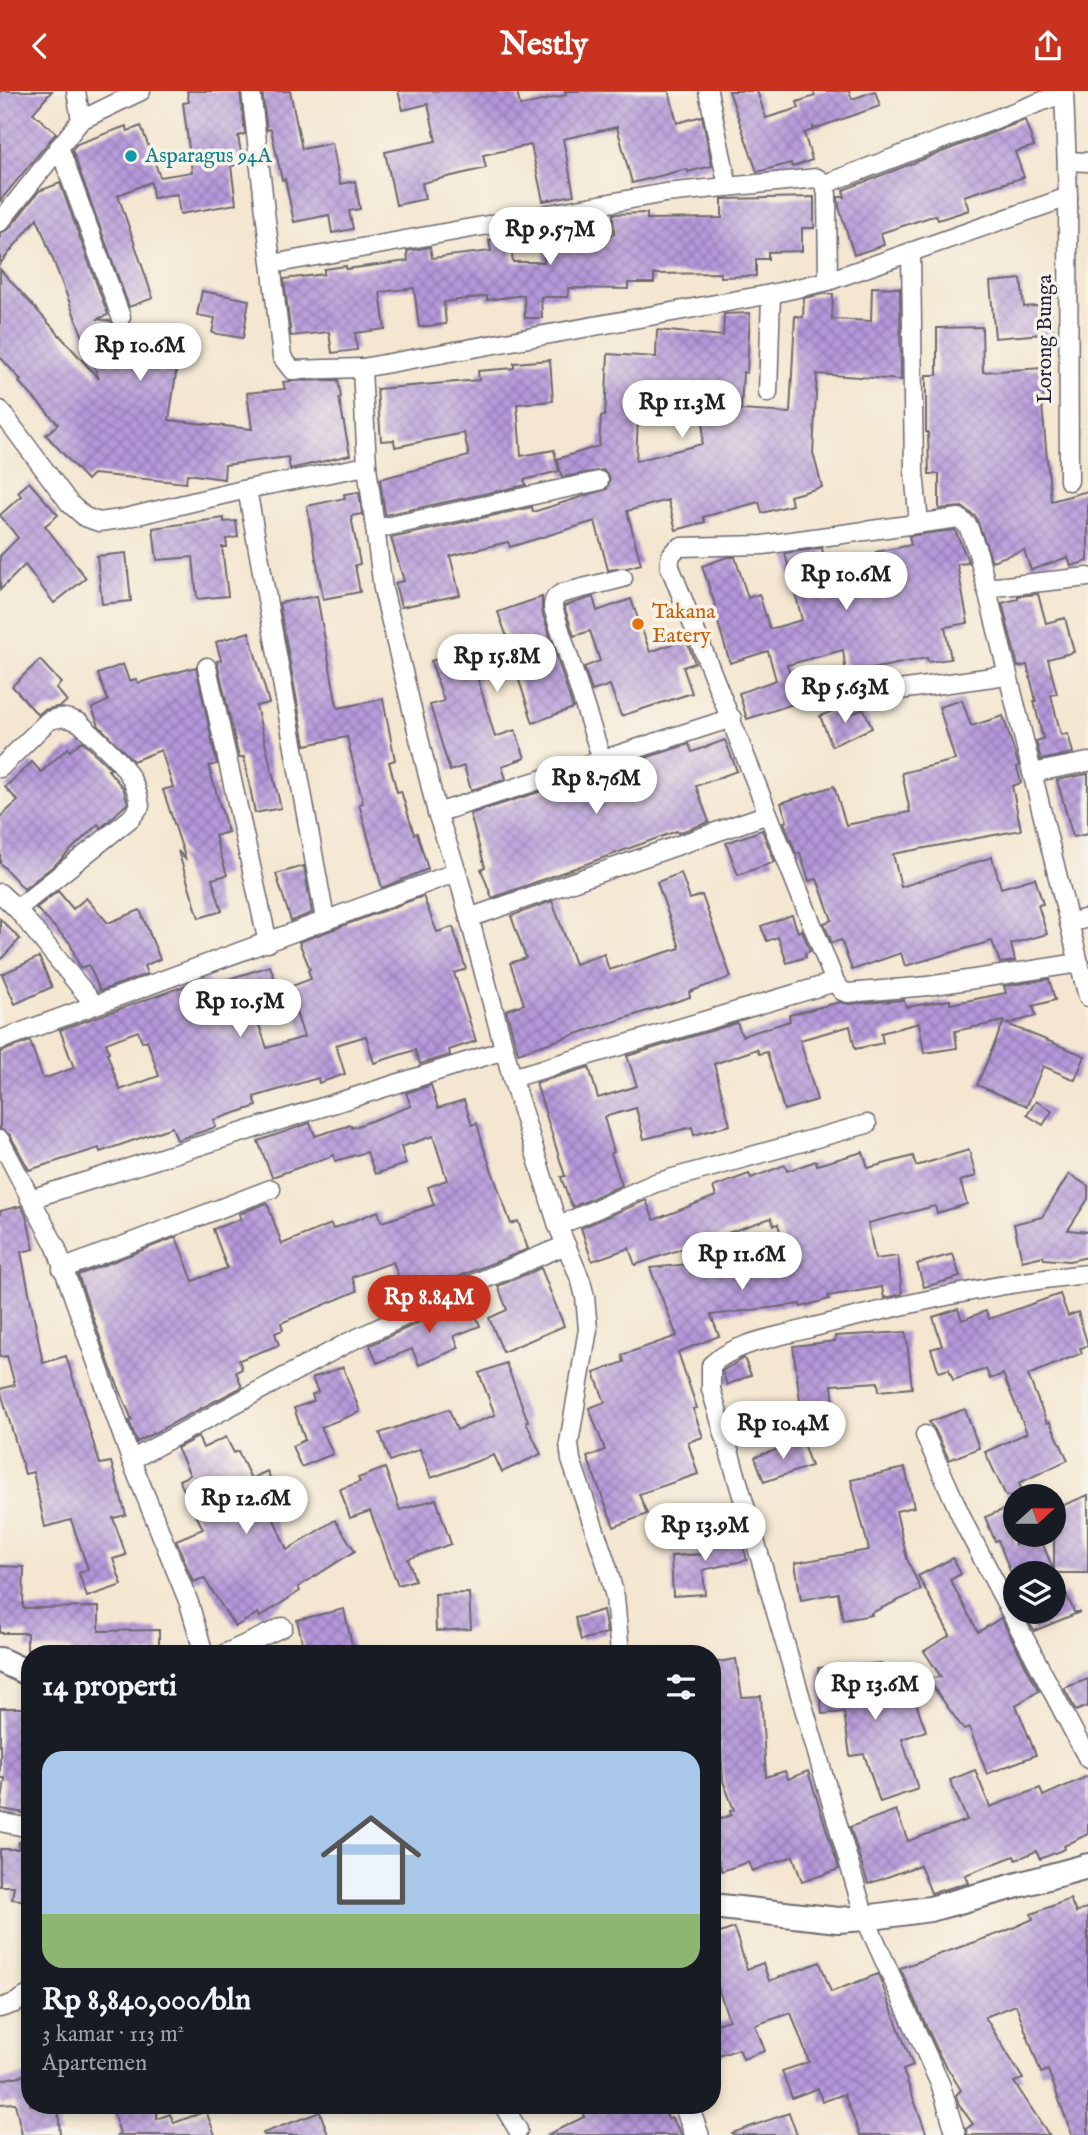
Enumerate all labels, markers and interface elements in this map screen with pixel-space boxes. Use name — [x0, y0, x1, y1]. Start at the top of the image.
text: Nestly — [500, 25, 588, 66]
icon: back — [21, 27, 59, 65]
icon: share — [1029, 27, 1067, 65]
place label: Asparagus 94A — [144, 143, 272, 170]
marker: Asparagus 94A — [123, 148, 139, 164]
pin: Rp 9.57M — [478, 207, 622, 267]
text: Rp 9.57M — [505, 215, 595, 244]
street label: Lorong Bunga — [1032, 274, 1059, 403]
pin: Rp 10.6M — [68, 323, 212, 383]
text: Rp 10.6M — [95, 331, 185, 360]
pin: Rp 11.3M — [610, 381, 754, 440]
text: Rp 11.3M — [638, 388, 726, 417]
pin: Rp 10.6M — [774, 553, 918, 612]
text: Rp 10.6M — [801, 560, 891, 589]
place label: Takana Eatery — [652, 599, 716, 650]
marker: Takana Eatery — [630, 616, 646, 632]
pin: Rp 15.8M — [425, 635, 569, 694]
text: Rp 15.8M — [453, 642, 541, 671]
pin: Rp 5.63M — [773, 665, 917, 725]
text: Rp 5.63M — [801, 673, 889, 702]
pin: Rp 8.76M — [524, 757, 668, 816]
text: Rp 8.76M — [551, 764, 641, 793]
pin: Rp 10.5M — [168, 979, 312, 1039]
text: Rp 10.5M — [195, 987, 285, 1016]
pin: Rp 11.6M — [670, 1233, 814, 1292]
text: Rp 11.6M — [698, 1240, 786, 1269]
pin: Rp 8.84M — [357, 1275, 501, 1335]
text: Rp 8.84M — [384, 1283, 474, 1312]
pin: Rp 10.4M — [711, 1401, 855, 1461]
text: Rp 10.4M — [737, 1409, 829, 1438]
pin: Rp 12.6M — [174, 1477, 318, 1536]
text: Rp 12.6M — [201, 1484, 291, 1513]
north arrow — [1003, 1484, 1066, 1547]
map controls — [1003, 1484, 1066, 1624]
pin: Rp 13.9M — [633, 1503, 777, 1563]
text: Rp 13.9M — [661, 1511, 749, 1540]
button: layers — [1003, 1561, 1066, 1624]
pin: Rp 13.6M — [803, 1663, 947, 1722]
text: 14 properti — [42, 1668, 177, 1706]
icon: filters — [662, 1668, 700, 1706]
text: Rp 13.6M — [831, 1670, 919, 1699]
icon: home — [308, 1797, 434, 1923]
text: Rp 8,840,000/bln — [42, 1982, 251, 2020]
text: 3 kamar · 113 m² — [42, 2020, 184, 2049]
text: Apartemen — [42, 2049, 147, 2078]

